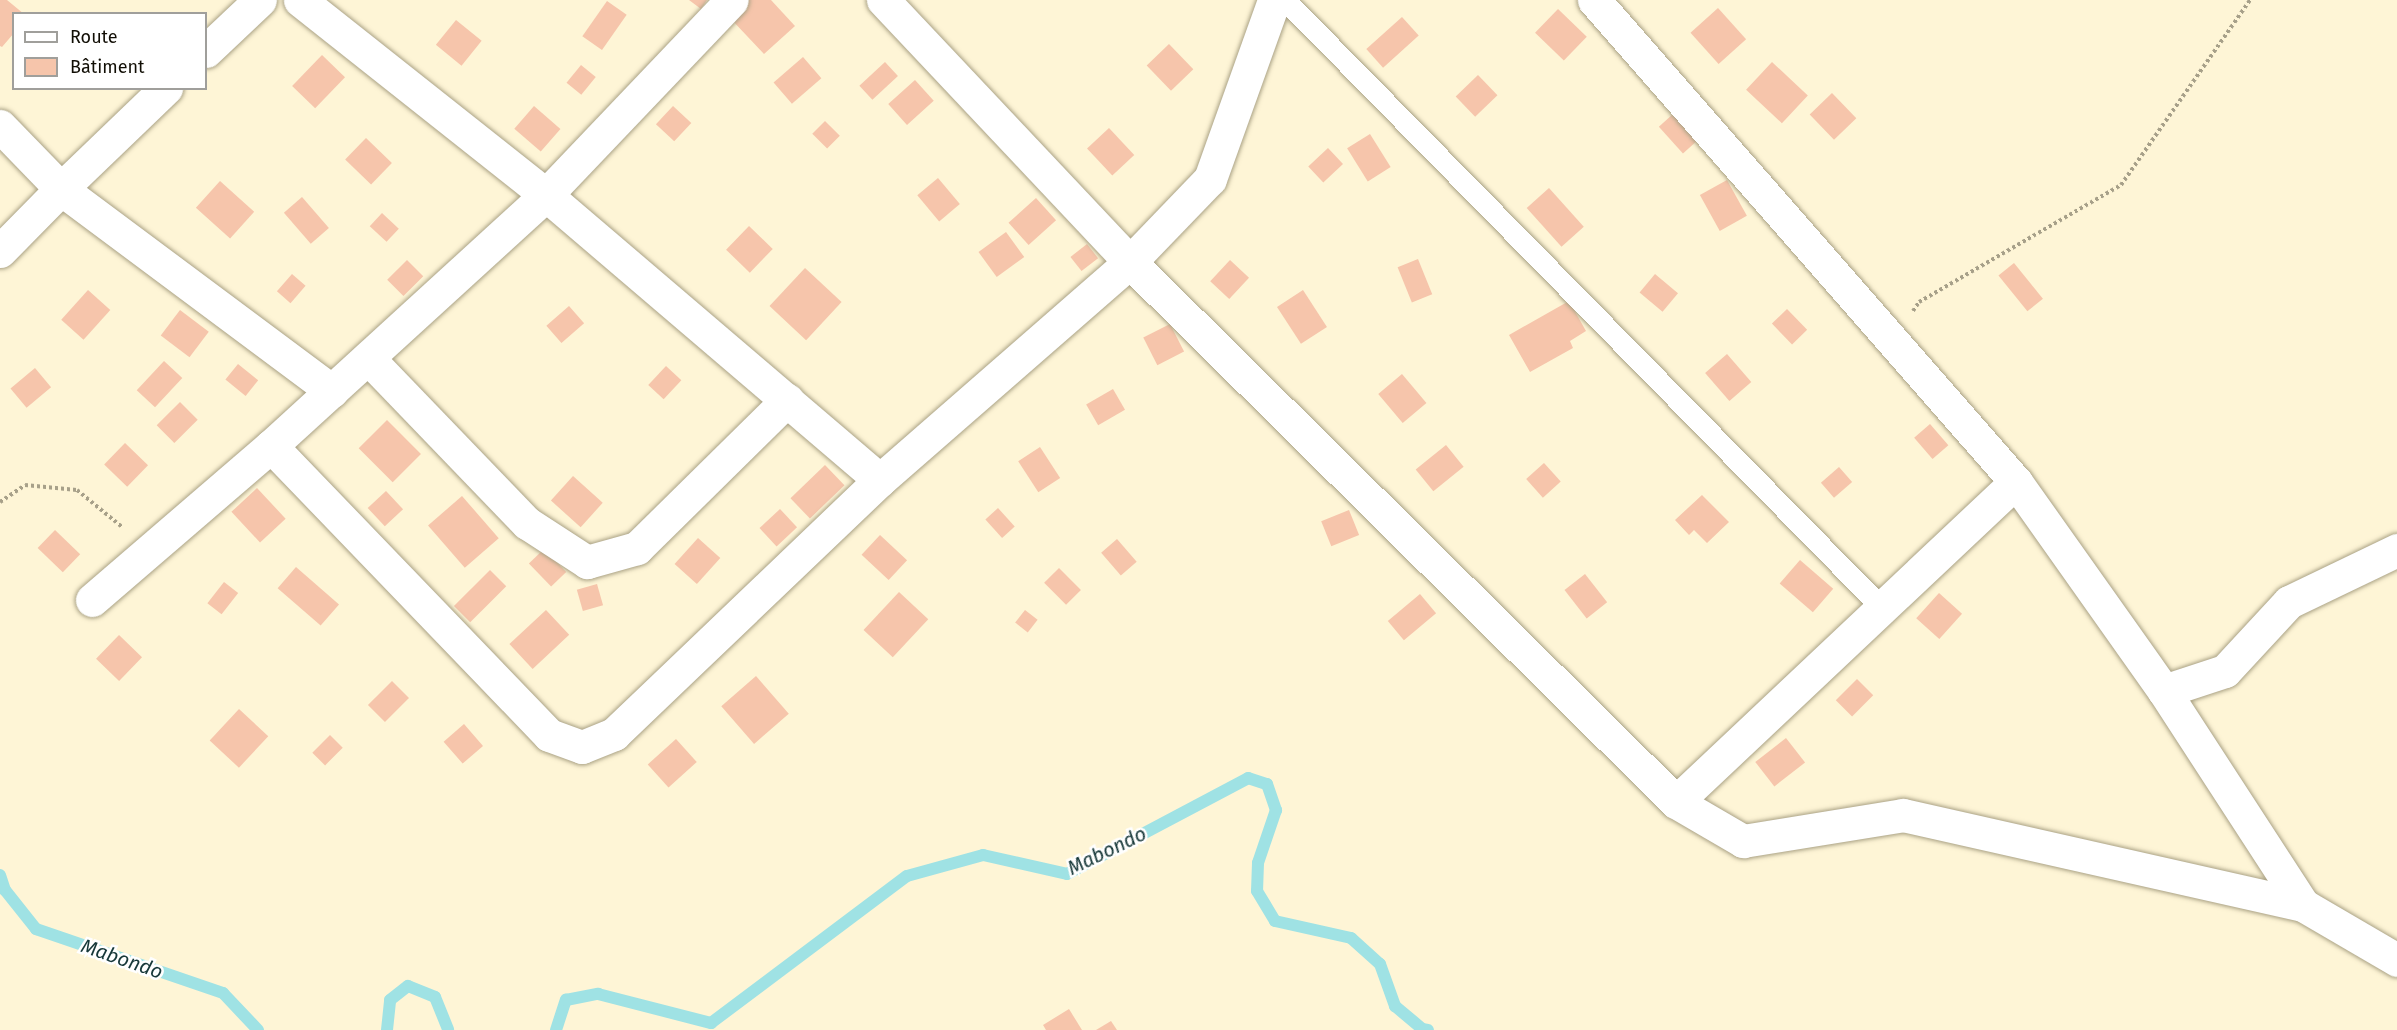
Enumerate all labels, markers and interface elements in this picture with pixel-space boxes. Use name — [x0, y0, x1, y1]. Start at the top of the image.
legend — [12, 12, 207, 90]
text: Route — [70, 26, 118, 48]
text: Bâtiment — [70, 56, 145, 78]
water label: Mabondo — [1064, 822, 1150, 880]
water label: Mabondo — [78, 934, 166, 984]

